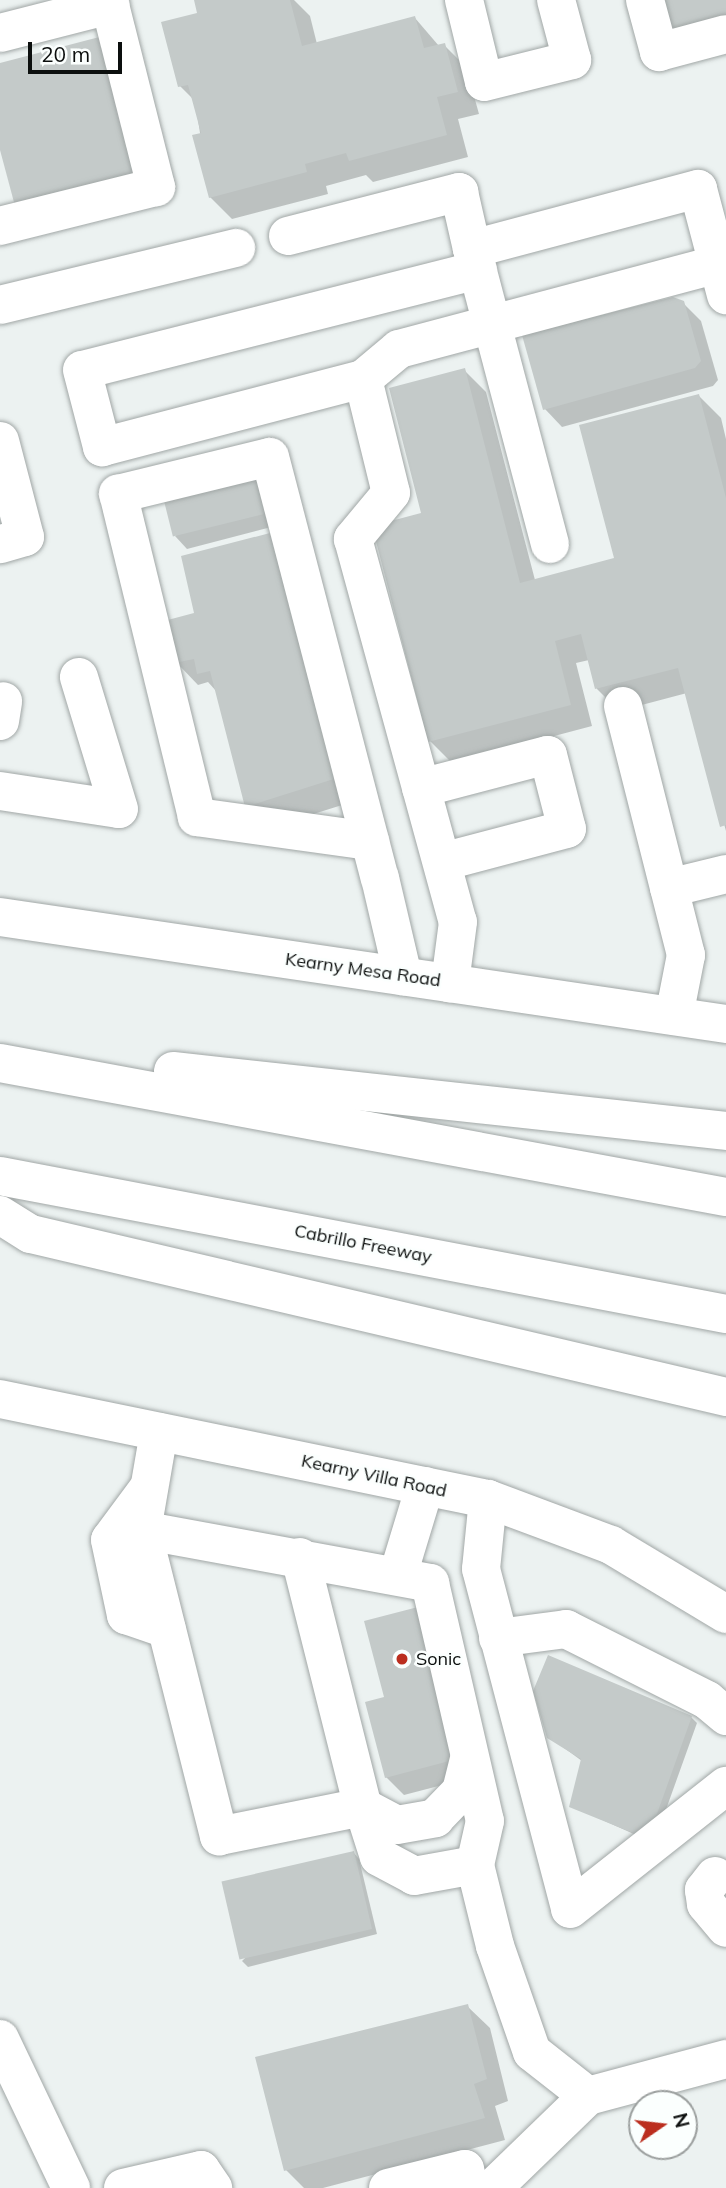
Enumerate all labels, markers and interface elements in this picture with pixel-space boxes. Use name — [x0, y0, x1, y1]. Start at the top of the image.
scale bar — [32, 28, 126, 72]
text: 20 m — [41, 41, 90, 67]
street label: Kearny Mesa Road — [284, 948, 442, 992]
street label: Cabrillo Freeway — [292, 1220, 434, 1268]
street label: Kearny Villa Road — [299, 1450, 449, 1502]
place label: Sonic — [416, 1648, 461, 1670]
marker: Sonic — [394, 1651, 410, 1667]
north arrow — [628, 2090, 698, 2160]
text: N — [668, 2111, 695, 2130]

